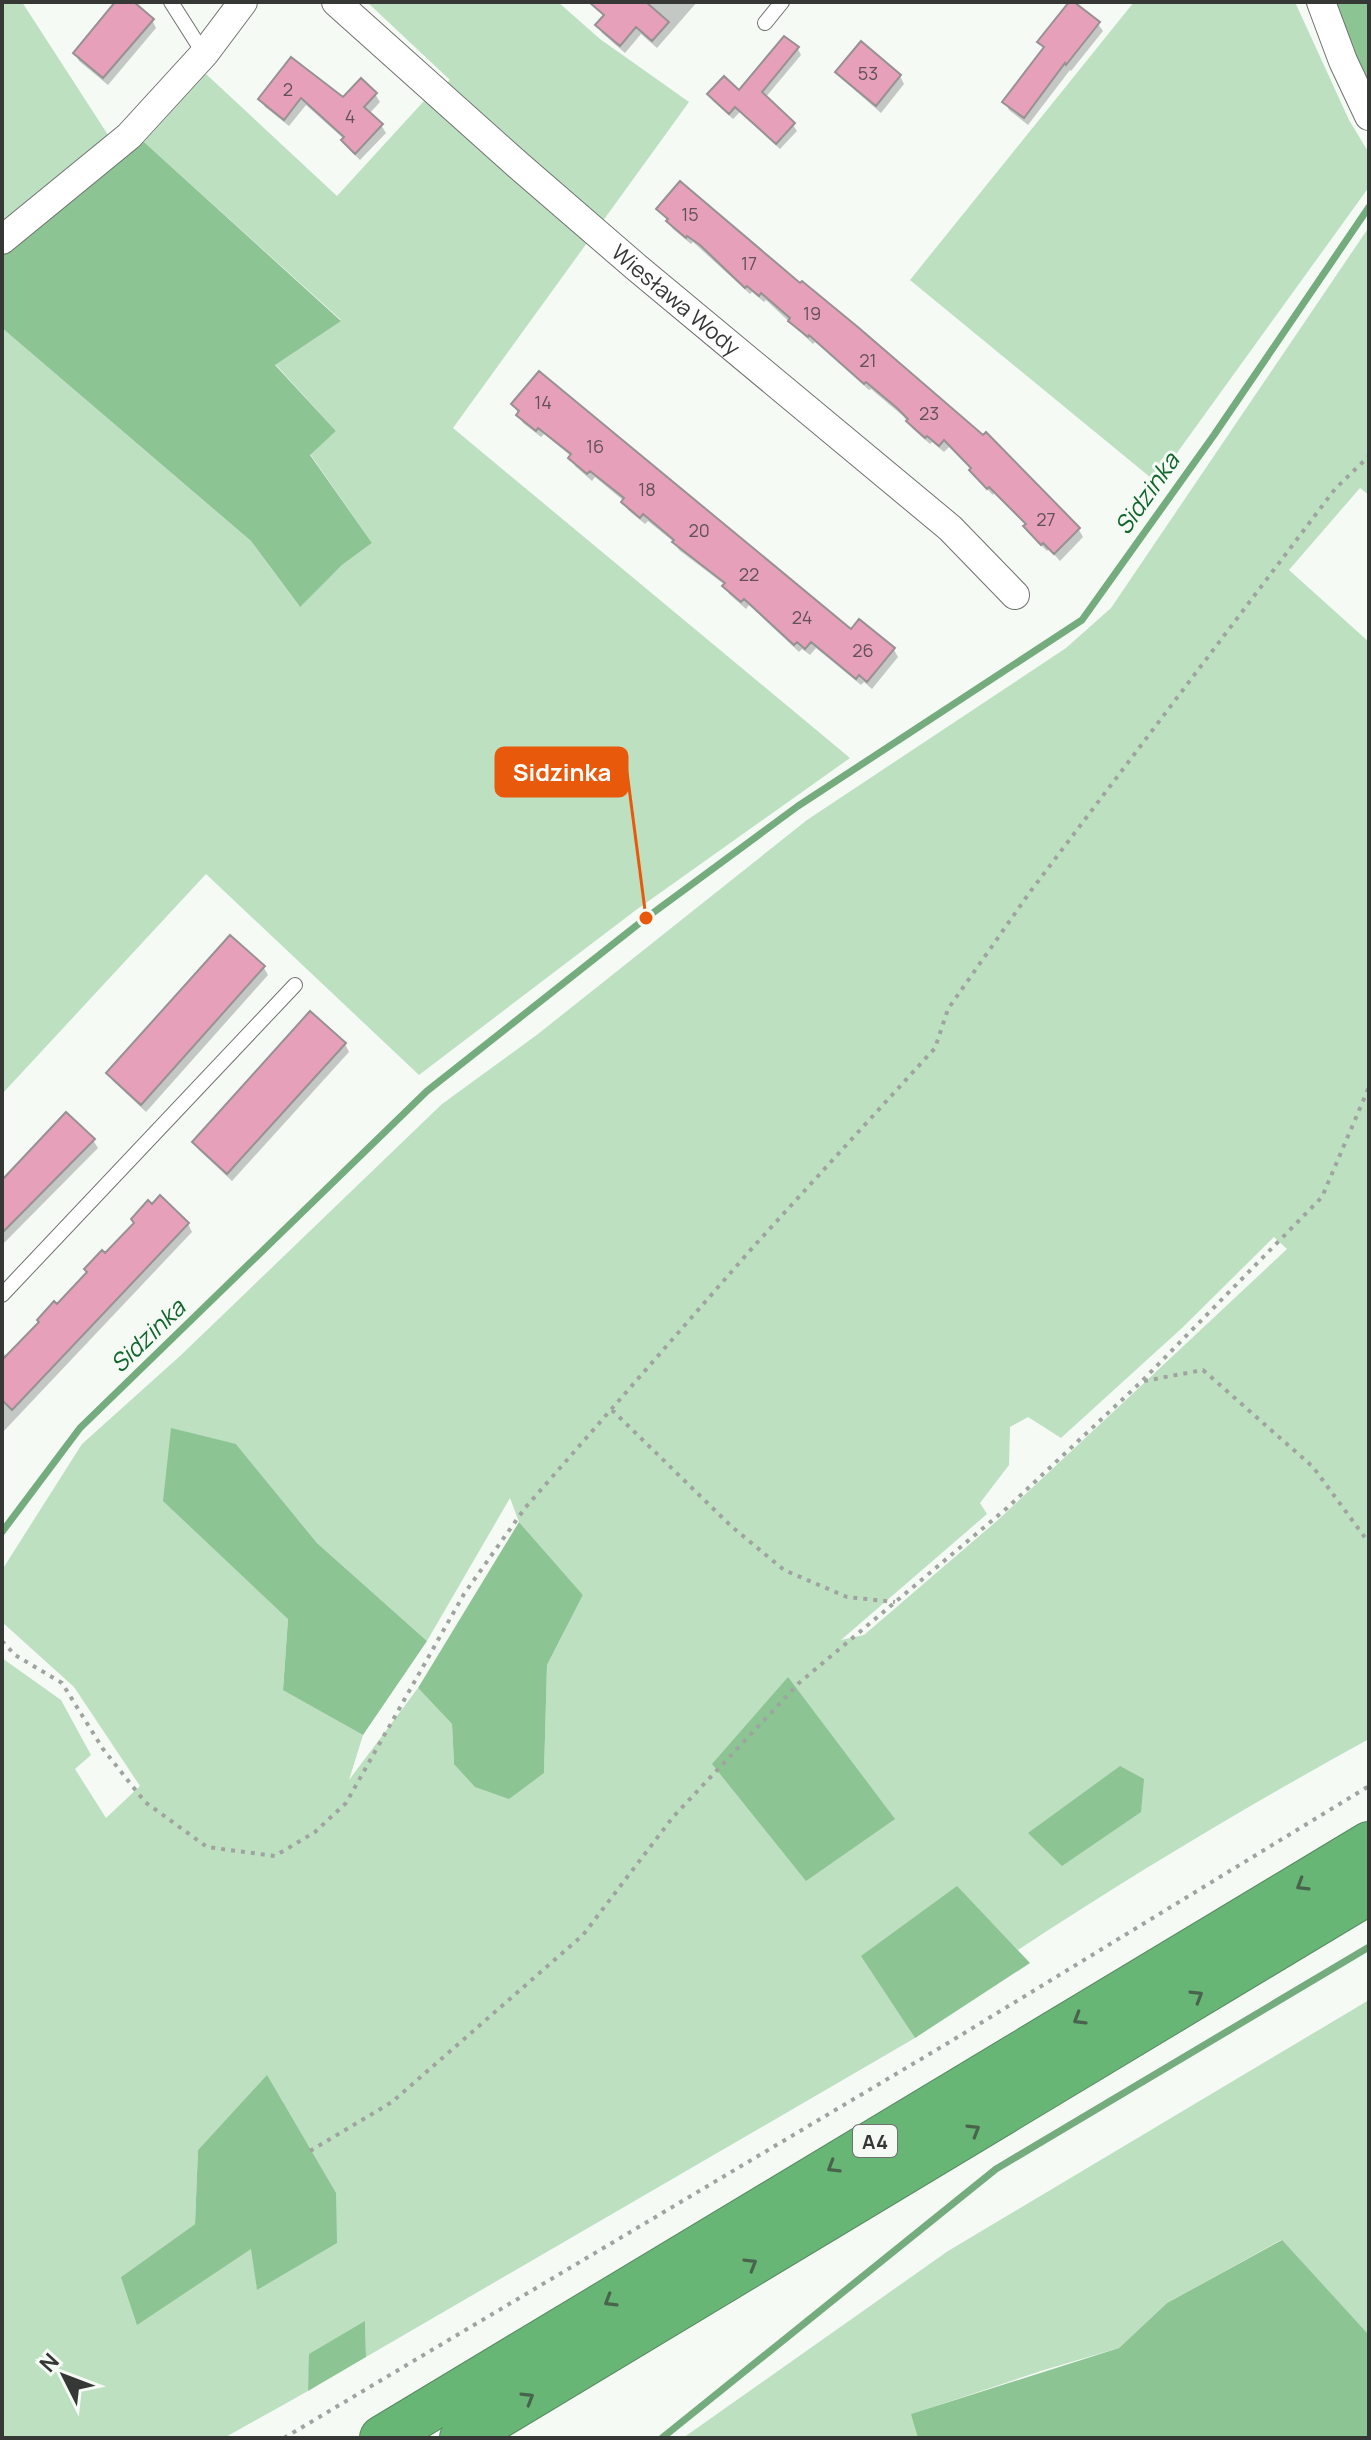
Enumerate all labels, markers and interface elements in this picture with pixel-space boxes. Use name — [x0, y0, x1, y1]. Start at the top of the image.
house number: 53 — [858, 61, 878, 85]
house number: 2 — [283, 77, 293, 101]
house number: 4 — [345, 104, 355, 128]
house number: 15 — [681, 202, 699, 226]
street label: Wiesława Wody — [605, 237, 747, 363]
house number: 17 — [741, 251, 757, 275]
house number: 19 — [803, 301, 821, 325]
house number: 21 — [859, 348, 877, 372]
house number: 14 — [534, 390, 552, 414]
house number: 23 — [919, 401, 939, 425]
house number: 16 — [586, 434, 604, 458]
water label: Sidzinka — [1106, 444, 1187, 540]
house number: 18 — [638, 477, 656, 501]
house number: 27 — [1036, 507, 1056, 531]
house number: 20 — [688, 518, 710, 542]
house number: 22 — [739, 562, 759, 586]
house number: 24 — [792, 605, 812, 629]
house number: 26 — [852, 638, 874, 662]
callout: Sidzinka — [496, 748, 627, 796]
text: Sidzinka — [513, 755, 611, 788]
water label: Sidzinka — [102, 1290, 193, 1379]
one-way arrow — [1296, 1875, 1311, 1890]
one-way arrow — [1188, 1990, 1203, 2006]
one-way arrow — [1073, 2009, 1088, 2024]
one-way arrow — [965, 2124, 980, 2140]
road number: A4 — [853, 2125, 897, 2157]
one-way arrow — [827, 2157, 842, 2173]
one-way arrow — [742, 2258, 757, 2274]
one-way arrow — [604, 2291, 619, 2307]
north arrow — [24, 2336, 104, 2416]
text: N — [33, 2347, 66, 2379]
one-way arrow — [519, 2392, 534, 2408]

